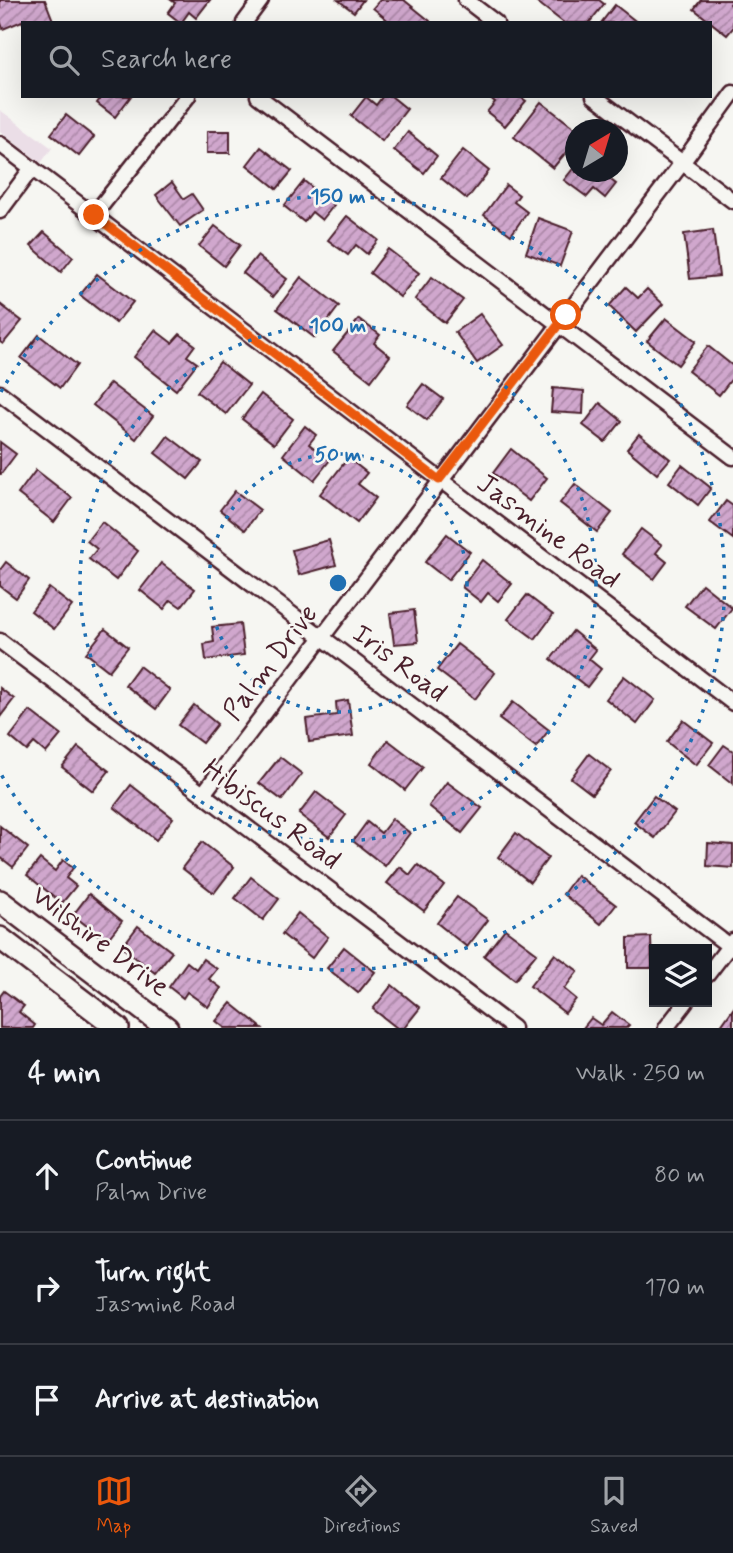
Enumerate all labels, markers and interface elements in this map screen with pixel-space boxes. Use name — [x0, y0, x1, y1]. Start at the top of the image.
search box — [21, 21, 712, 98]
icon: search — [45, 41, 83, 79]
text: Search here — [101, 43, 232, 77]
north arrow — [565, 119, 628, 182]
text: 150 m — [310, 183, 366, 211]
route end — [78, 199, 109, 230]
route start — [550, 299, 581, 330]
text: 100 m — [310, 312, 366, 340]
text: 50 m — [315, 441, 362, 469]
street label: Jasmine Road — [469, 466, 627, 598]
centre of rings — [326, 571, 350, 595]
street label: Palm Drive — [215, 597, 327, 729]
street label: Iris Road — [344, 616, 454, 712]
street label: Hibiscus Road — [194, 751, 348, 879]
street label: Wilshire Drive — [23, 878, 177, 1006]
map controls — [649, 944, 712, 1007]
button: layers — [649, 944, 712, 1007]
text: 4 min — [28, 1054, 101, 1093]
text: Walk · 250 m — [576, 1059, 705, 1089]
text: Continue — [95, 1144, 192, 1178]
icon: ahead — [28, 1157, 66, 1195]
text: 80 m — [654, 1161, 705, 1191]
text: Palm Drive — [95, 1178, 207, 1208]
text: Turn right — [95, 1256, 211, 1290]
icon: right — [28, 1269, 66, 1307]
text: 170 m — [645, 1273, 705, 1303]
text: Jasmine Road — [95, 1290, 235, 1320]
icon: arrive — [28, 1381, 66, 1419]
text: Arrive at destination — [95, 1383, 319, 1417]
tab: Map — [95, 1472, 133, 1539]
tab: Directions — [322, 1472, 401, 1539]
tab: Saved — [590, 1472, 638, 1539]

